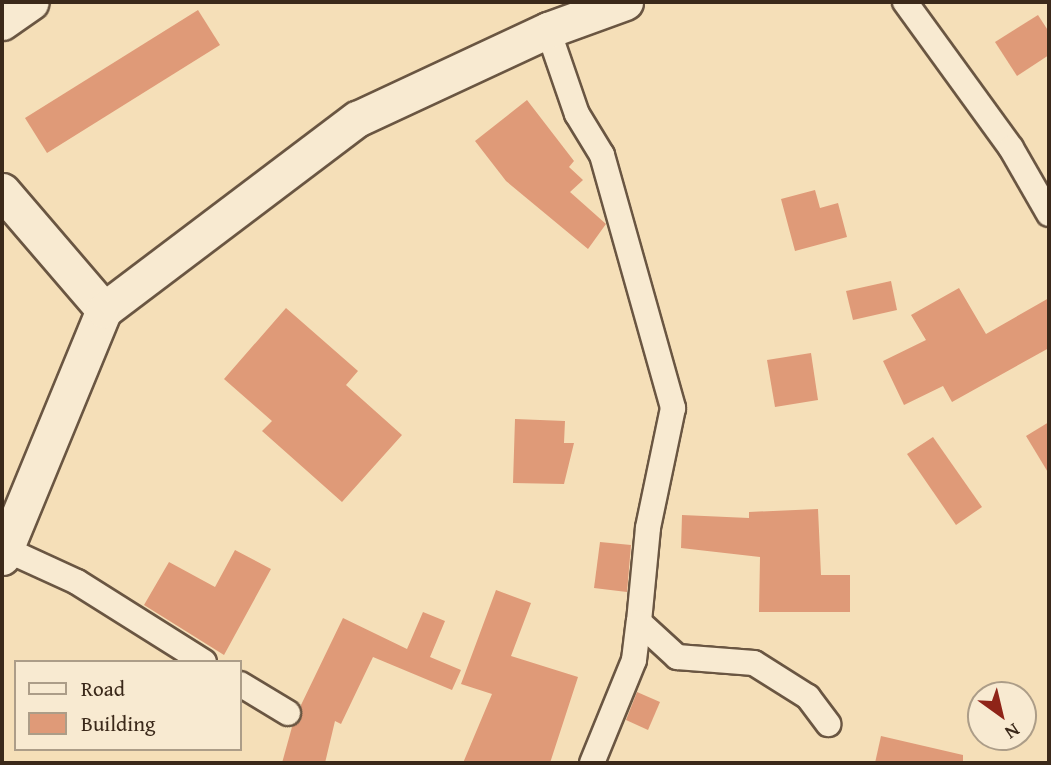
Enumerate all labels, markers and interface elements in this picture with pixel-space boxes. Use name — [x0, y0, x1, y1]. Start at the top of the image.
legend — [14, 660, 242, 751]
text: Road — [81, 673, 125, 704]
north arrow — [967, 681, 1037, 751]
text: Building — [81, 708, 155, 739]
text: N — [1000, 717, 1026, 747]

